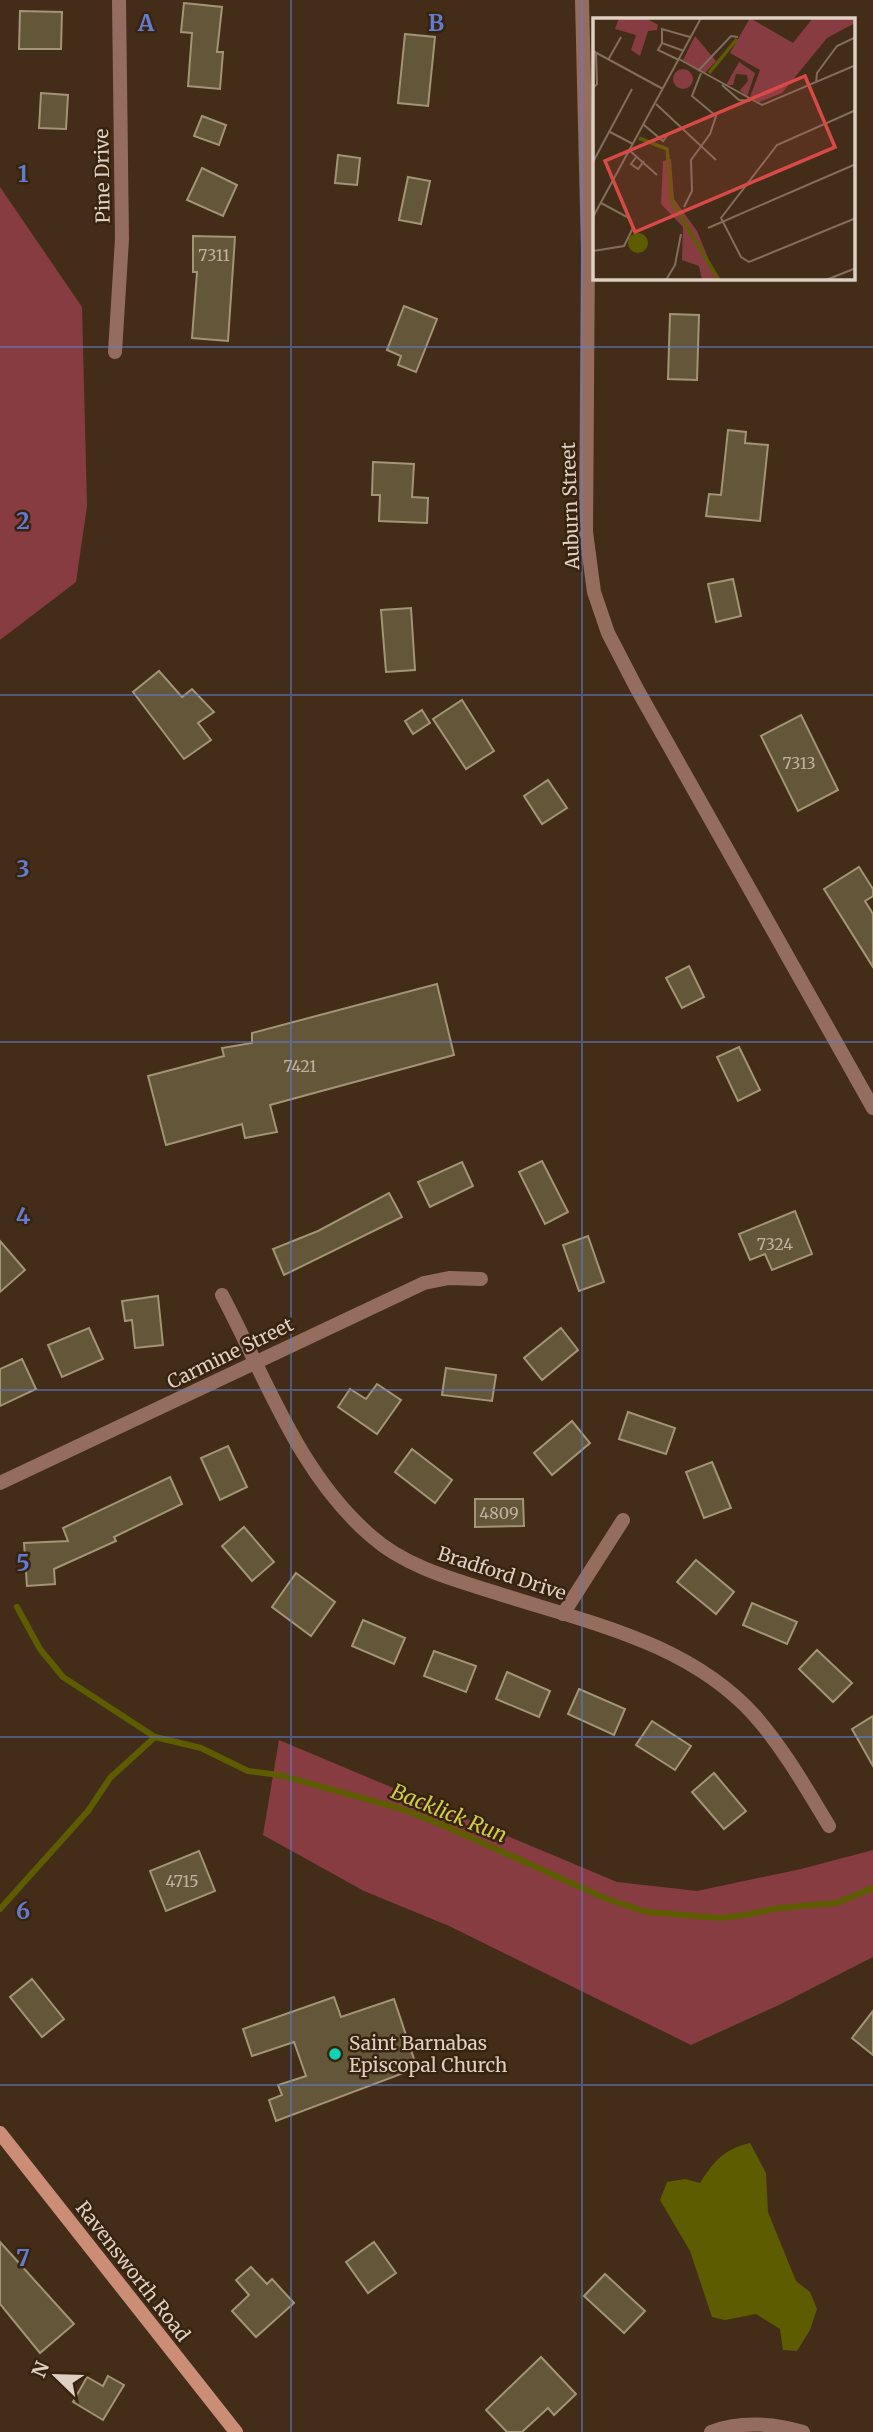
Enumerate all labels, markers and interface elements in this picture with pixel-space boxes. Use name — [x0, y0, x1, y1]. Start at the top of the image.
text: A — [137, 8, 155, 37]
text: B — [428, 8, 444, 37]
inset map — [593, 18, 856, 280]
street label: Pine Drive — [89, 128, 115, 224]
text: 1 — [18, 159, 29, 188]
house number: 7311 — [198, 245, 230, 265]
street label: Auburn Street — [556, 441, 584, 571]
text: 2 — [16, 506, 30, 535]
house number: 7313 — [782, 753, 816, 773]
text: 3 — [16, 854, 30, 883]
house number: 7421 — [284, 1056, 317, 1076]
text: 4 — [16, 1201, 31, 1230]
house number: 7324 — [757, 1234, 793, 1254]
street label: Carmine Street — [163, 1312, 298, 1394]
house number: 4809 — [479, 1503, 519, 1523]
street label: Bradford Drive — [435, 1541, 569, 1605]
text: 5 — [16, 1548, 30, 1577]
water label: Backlick Run — [387, 1778, 511, 1848]
house number: 4715 — [165, 1871, 199, 1891]
text: 6 — [16, 1896, 30, 1925]
place label: Saint Barnabas Episcopal Church — [349, 2031, 508, 2077]
marker: Saint Barnabas Episcopal Church — [327, 2046, 343, 2062]
street label: Ravensworth Road — [71, 2196, 195, 2346]
text: 7 — [16, 2243, 30, 2272]
north arrow — [21, 2341, 91, 2411]
text: N — [26, 2358, 54, 2381]

